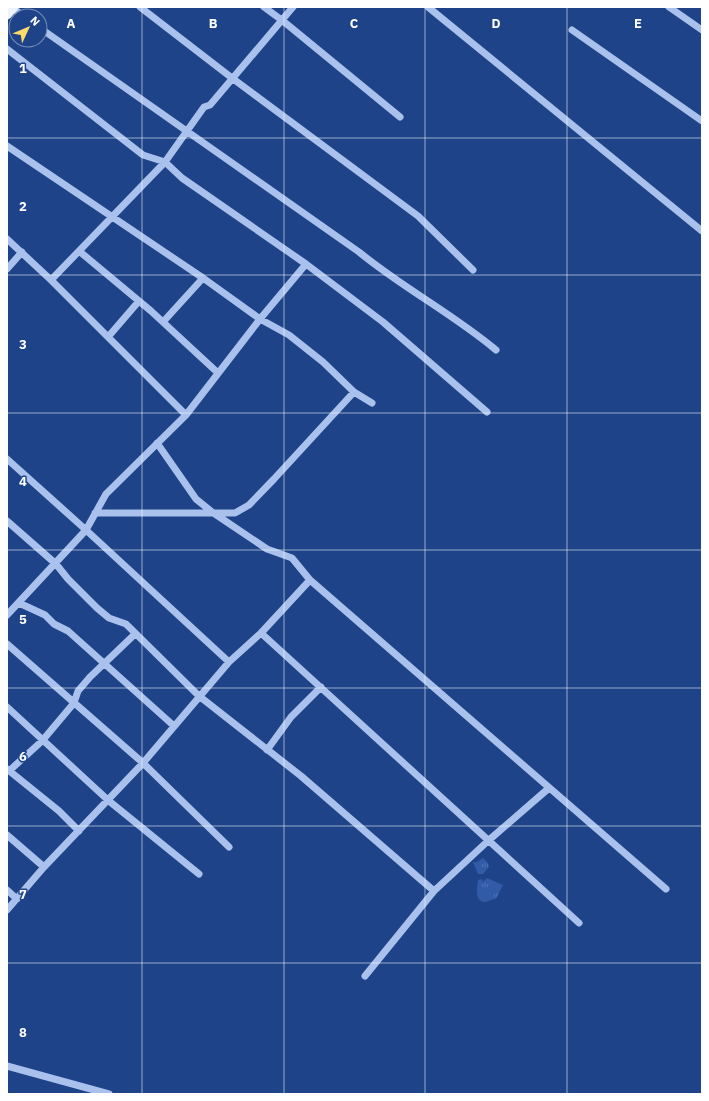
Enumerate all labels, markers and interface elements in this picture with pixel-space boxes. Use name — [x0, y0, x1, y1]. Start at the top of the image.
north arrow — [8, 8, 48, 48]
text: N — [27, 13, 43, 29]
text: A — [67, 15, 76, 32]
text: B — [209, 15, 218, 32]
text: C — [350, 15, 359, 32]
text: D — [491, 15, 501, 32]
text: E — [634, 15, 642, 32]
text: 1 — [19, 60, 27, 77]
text: 2 — [19, 198, 27, 215]
text: 3 — [19, 336, 27, 353]
text: 4 — [19, 473, 27, 490]
text: 5 — [19, 611, 27, 628]
text: 6 — [19, 748, 27, 765]
text: 7 — [19, 886, 27, 903]
text: 8 — [19, 1024, 27, 1041]

